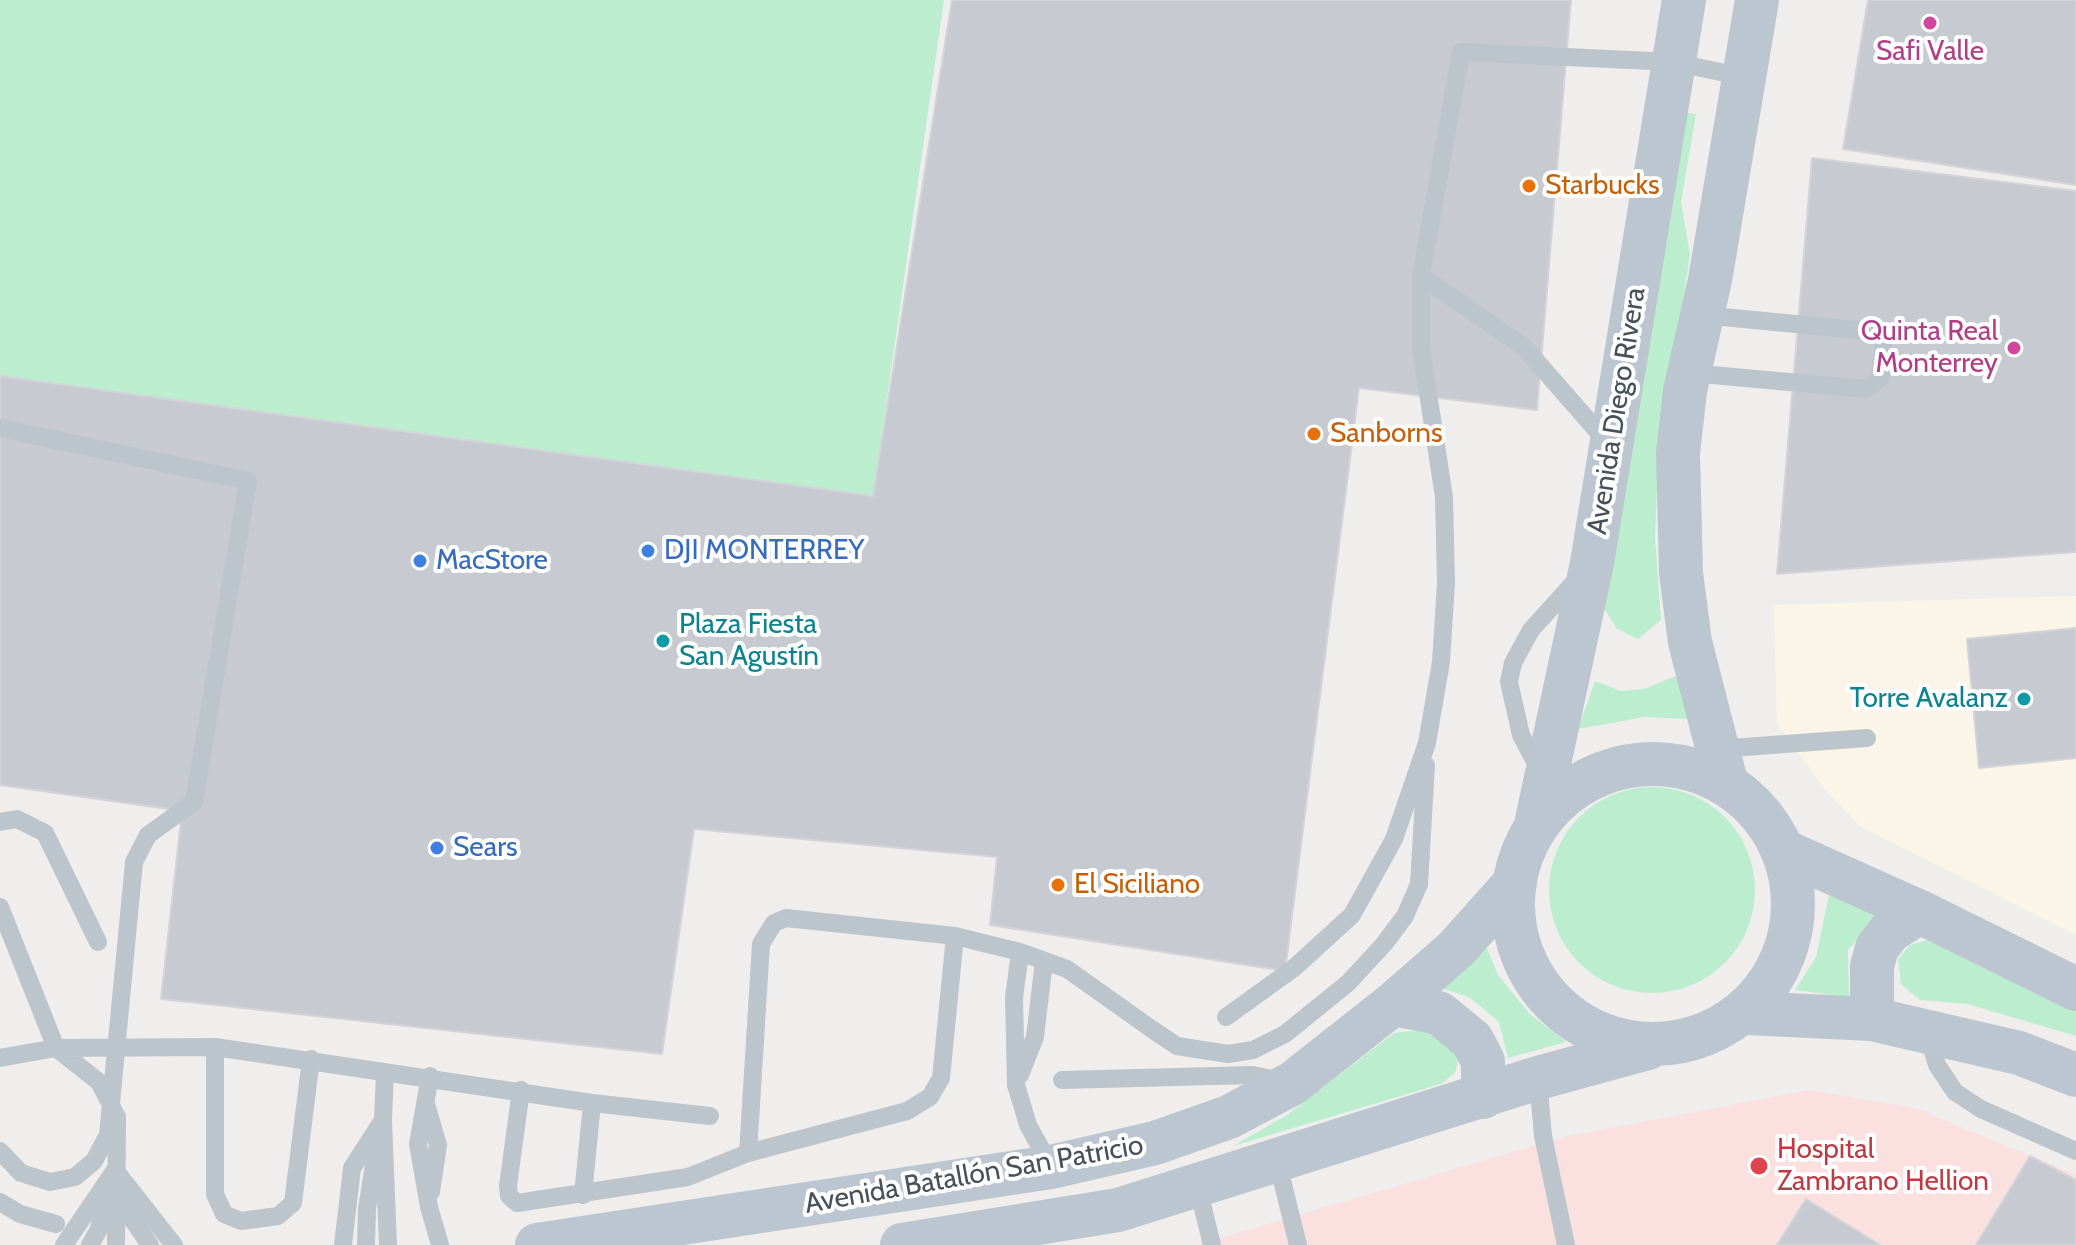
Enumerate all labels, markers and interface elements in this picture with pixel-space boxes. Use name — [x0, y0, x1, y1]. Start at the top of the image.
marker: Safi Valle — [1921, 14, 1939, 32]
place label: Safi Valle — [1876, 35, 1984, 69]
place label: Starbucks — [1545, 169, 1660, 203]
marker: Starbucks — [1520, 177, 1538, 195]
street label: Avenida Diego Rivera — [1581, 285, 1653, 537]
place label: Quinta Real Monterrey — [1861, 315, 1998, 381]
marker: Quinta Real Monterrey — [2005, 339, 2023, 357]
place label: Sanborns — [1330, 417, 1442, 451]
marker: Sanborns — [1305, 425, 1323, 443]
place label: DJI MONTERREY — [664, 534, 864, 568]
marker: DJI MONTERREY — [639, 542, 657, 560]
place label: MacStore — [436, 544, 548, 578]
marker: MacStore — [411, 552, 429, 570]
place label: Plaza Fiesta San Agustín — [679, 608, 819, 674]
marker: Plaza Fiesta San Agustín — [654, 632, 672, 650]
place label: Torre Avalanz — [1850, 682, 2008, 716]
marker: Torre Avalanz — [2015, 690, 2033, 708]
place label: Sears — [453, 831, 518, 865]
marker: Sears — [428, 839, 446, 857]
place label: El Siciliano — [1074, 868, 1200, 902]
marker: El Siciliano — [1049, 876, 1067, 894]
street label: Avenida Batallón San Patricio — [802, 1129, 1146, 1221]
place label: Hospital Zambrano Hellion — [1777, 1133, 1989, 1199]
marker: Hospital Zambrano Hellion — [1748, 1155, 1770, 1177]

